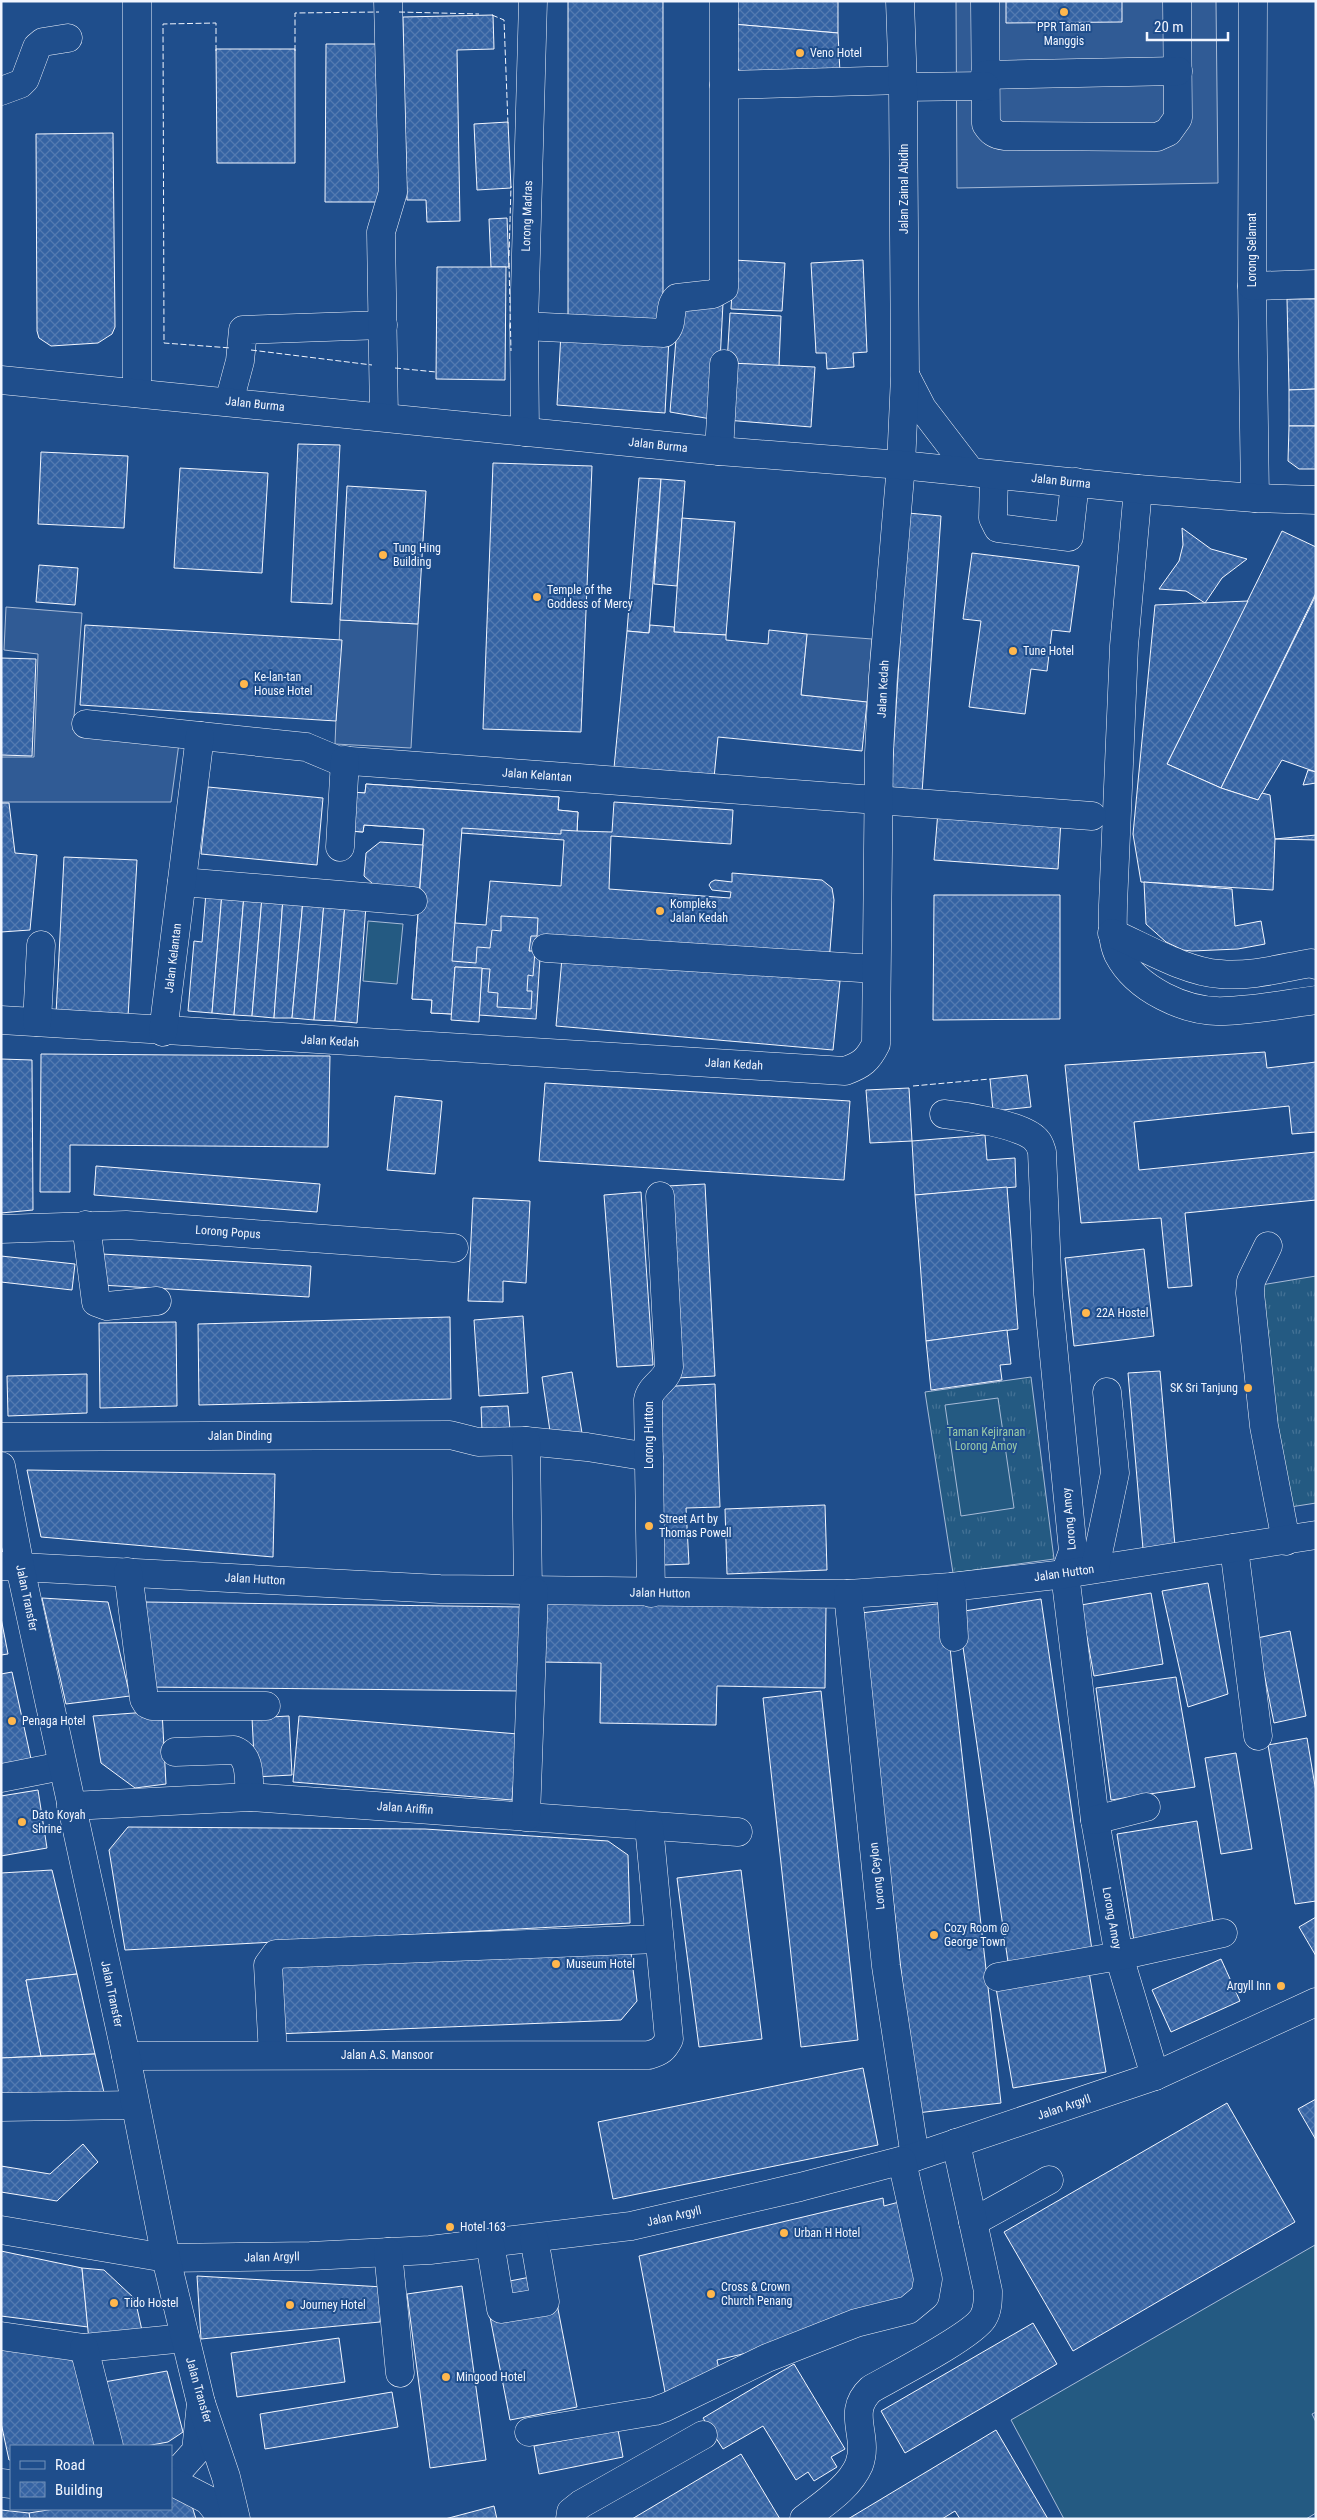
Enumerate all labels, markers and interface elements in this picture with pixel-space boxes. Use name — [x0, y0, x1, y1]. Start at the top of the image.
marker: PPR Taman Manggis — [1058, 6, 1070, 18]
scale bar — [1147, 10, 1228, 42]
text: 20 m — [1154, 18, 1184, 36]
place label: PPR Taman Manggis — [1037, 20, 1091, 48]
place label: Veno Hotel — [810, 46, 862, 60]
marker: Veno Hotel — [794, 47, 806, 59]
street label: Jalan Zainal Abidin — [897, 144, 911, 234]
street label: Lorong Madras — [519, 180, 535, 252]
street label: Lorong Selamat — [1245, 212, 1259, 287]
street label: Jalan Burma — [225, 394, 286, 414]
street label: Jalan Burma — [628, 435, 689, 455]
street label: Jalan Burma — [1031, 471, 1092, 491]
place label: Tung Hing Building — [393, 541, 441, 569]
marker: Tung Hing Building — [377, 549, 389, 561]
place label: Temple of the Goddess of Mercy — [547, 583, 633, 611]
marker: Temple of the Goddess of Mercy — [531, 591, 543, 603]
place label: Tune Hotel — [1023, 644, 1074, 658]
marker: Tune Hotel — [1007, 645, 1019, 657]
street label: Jalan Kedah — [874, 659, 892, 718]
place label: Ke-lan-tan House Hotel — [254, 670, 313, 698]
marker: Ke-lan-tan House Hotel — [238, 678, 250, 690]
street label: Jalan Kelantan — [502, 766, 573, 784]
place label: Kompleks Jalan Kedah — [670, 897, 728, 925]
marker: Kompleks Jalan Kedah — [654, 905, 666, 917]
street label: Jalan Kelantan — [162, 922, 184, 994]
street label: Jalan Kedah — [301, 1032, 360, 1050]
street label: Jalan Kedah — [705, 1055, 764, 1073]
street label: Lorong Popus — [195, 1223, 261, 1241]
place label: 22A Hostel — [1096, 1306, 1148, 1320]
marker: 22A Hostel — [1080, 1307, 1092, 1319]
place label: SK Sri Tanjung — [1170, 1381, 1238, 1395]
marker: SK Sri Tanjung — [1242, 1382, 1254, 1394]
street label: Lorong Hutton — [642, 1401, 656, 1469]
park label: Taman Kejiranan Lorong Amoy — [947, 1425, 1026, 1453]
street label: Jalan Dinding — [208, 1429, 272, 1443]
street label: Lorong Amoy — [1059, 1487, 1079, 1551]
place label: Street Art by Thomas Powell — [659, 1512, 732, 1540]
marker: Street Art by Thomas Powell — [643, 1520, 655, 1532]
street label: Jalan Hutton — [1033, 1562, 1095, 1584]
street label: Jalan Transfer — [13, 1563, 41, 1633]
street label: Jalan Hutton — [224, 1570, 286, 1588]
street label: Jalan Hutton — [630, 1585, 691, 1601]
place label: Penaga Hotel — [22, 1714, 86, 1728]
marker: Penaga Hotel — [6, 1715, 18, 1727]
street label: Jalan Ariffin — [376, 1799, 434, 1817]
place label: Dato Koyah Shrine — [32, 1808, 86, 1836]
marker: Dato Koyah Shrine — [16, 1816, 28, 1828]
street label: Lorong Ceylon — [866, 1841, 888, 1910]
street label: Lorong Amoy — [1100, 1886, 1124, 1950]
place label: Cozy Room @ George Town — [944, 1921, 1009, 1949]
marker: Cozy Room @ George Town — [928, 1929, 940, 1941]
place label: Museum Hotel — [566, 1957, 635, 1971]
marker: Museum Hotel — [550, 1958, 562, 1970]
street label: Jalan Transfer — [98, 1959, 126, 2029]
place label: Argyll Inn — [1227, 1979, 1271, 1993]
marker: Argyll Inn — [1275, 1980, 1287, 1992]
street label: Jalan A.S. Mansoor — [341, 2048, 434, 2062]
street label: Jalan Argyll — [1035, 2091, 1093, 2123]
street label: Jalan Argyll — [645, 2203, 703, 2229]
place label: Hotel 163 — [460, 2220, 506, 2234]
marker: Hotel 163 — [444, 2221, 456, 2233]
place label: Urban H Hotel — [794, 2226, 860, 2240]
marker: Urban H Hotel — [778, 2227, 790, 2239]
street label: Jalan Argyll — [244, 2250, 300, 2264]
place label: Cross & Crown Church Penang — [721, 2280, 793, 2308]
marker: Cross & Crown Church Penang — [705, 2288, 717, 2300]
place label: Tido Hostel — [124, 2296, 179, 2310]
marker: Tido Hostel — [108, 2297, 120, 2309]
place label: Journey Hotel — [300, 2298, 366, 2312]
marker: Journey Hotel — [284, 2299, 296, 2311]
street label: Jalan Transfer — [183, 2356, 215, 2425]
place label: Mingood Hotel — [456, 2370, 526, 2384]
marker: Mingood Hotel — [440, 2371, 452, 2383]
legend — [10, 2445, 172, 2510]
text: Road — [55, 2456, 85, 2474]
text: Building — [55, 2481, 103, 2499]

